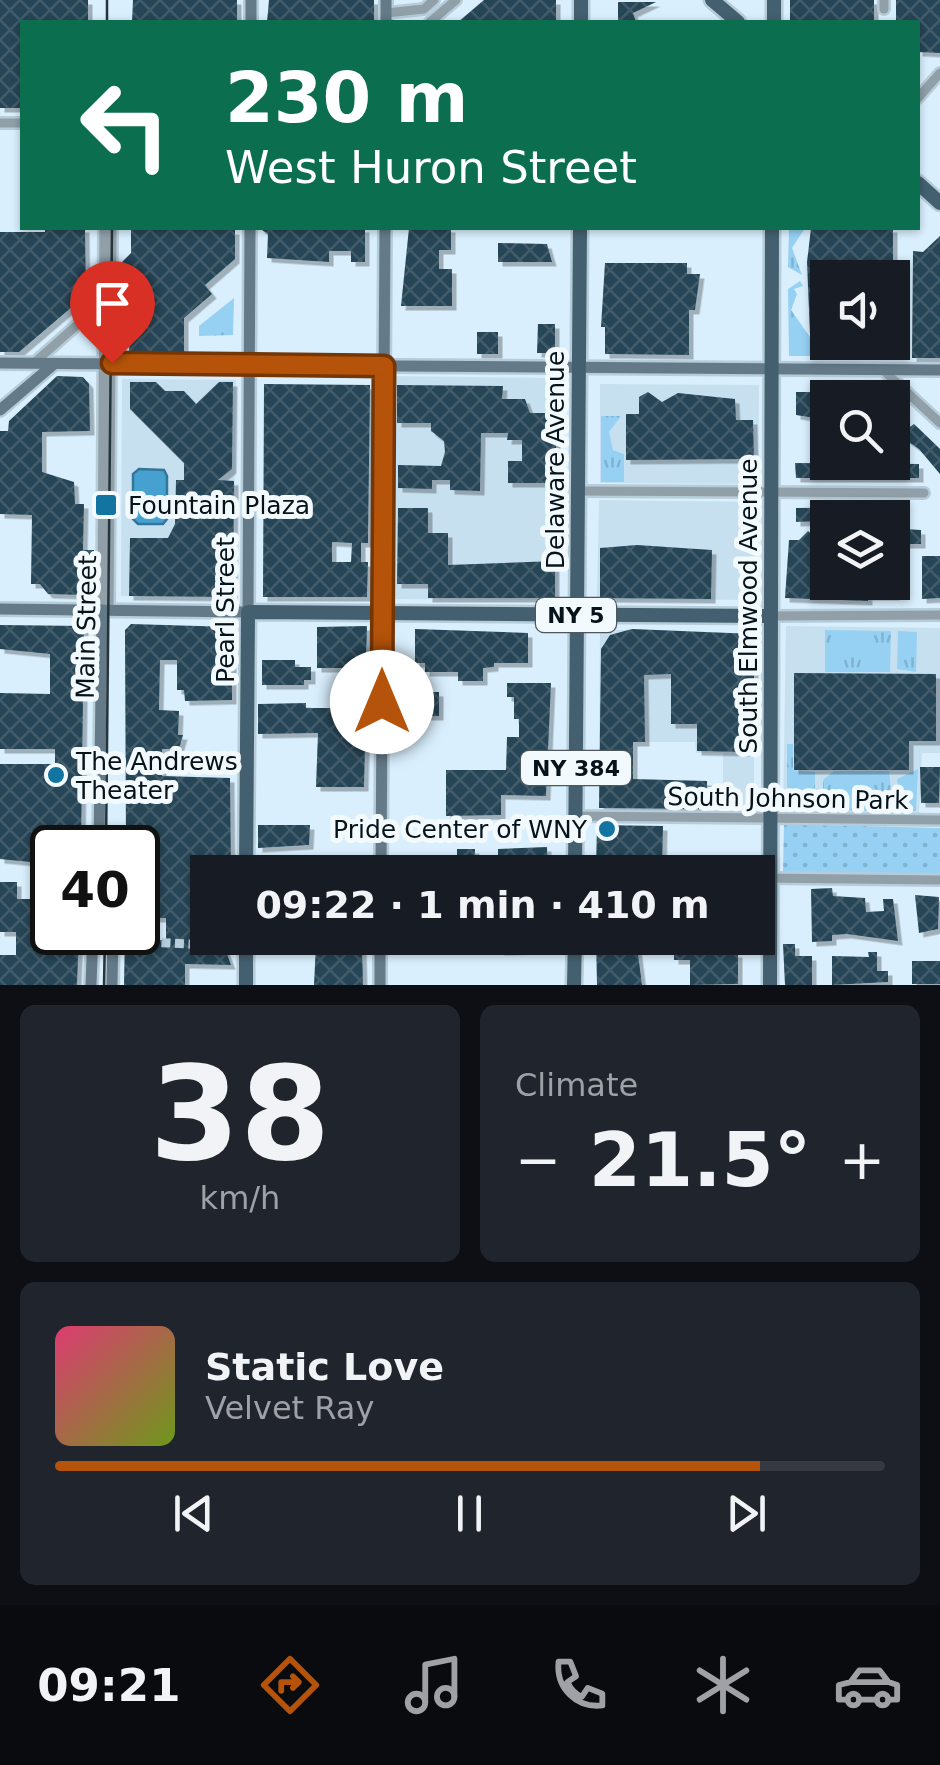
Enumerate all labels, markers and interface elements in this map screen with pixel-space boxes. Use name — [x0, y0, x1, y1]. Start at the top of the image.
text: 230 m — [225, 57, 468, 139]
icon: left — [60, 60, 190, 190]
text: West Huron Street — [225, 141, 637, 194]
map controls — [810, 260, 910, 600]
button: sound — [810, 260, 910, 360]
pin — [70, 261, 155, 364]
icon: arrive — [85, 276, 140, 331]
street label: Delaware Avenue — [541, 351, 570, 569]
button: search — [810, 380, 910, 480]
street label: South Elmwood Avenue — [734, 458, 763, 754]
place label: Fountain Plaza — [128, 491, 310, 520]
marker: Fountain Plaza — [93, 492, 119, 518]
button: layers — [810, 500, 910, 600]
street label: Pearl Street — [211, 537, 240, 683]
street label: Main Street — [71, 555, 102, 699]
road number: NY 5 — [536, 598, 616, 632]
position arrow — [330, 650, 434, 754]
place label: The Andrews Theater — [75, 747, 238, 805]
road number: NY 384 — [521, 751, 631, 785]
marker: The Andrews Theater — [45, 764, 67, 786]
street label: South Johnson Park — [667, 782, 909, 815]
place label: Pride Center of WNY — [333, 815, 588, 844]
marker: Pride Center of WNY — [596, 818, 618, 840]
speed limit sign: 40 — [30, 825, 160, 955]
text: 09:22 · 1 min · 410 m — [255, 883, 710, 927]
text: 38 — [150, 1038, 330, 1190]
text: Climate — [515, 1066, 638, 1104]
text: 21.5° — [589, 1116, 811, 1204]
text: − — [515, 1128, 561, 1192]
text: + — [839, 1128, 885, 1192]
text: km/h — [200, 1179, 280, 1217]
text: Static Love — [205, 1345, 444, 1389]
text: Velvet Ray — [205, 1389, 374, 1427]
icon: previous — [166, 1486, 221, 1541]
icon: pause — [442, 1486, 497, 1541]
icon: next — [719, 1486, 774, 1541]
icon: directions — [255, 1650, 325, 1720]
icon: music — [399, 1650, 469, 1720]
icon: phone — [544, 1650, 614, 1720]
icon: climate — [688, 1650, 758, 1720]
icon: car — [833, 1650, 903, 1720]
text: 09:21 — [37, 1659, 180, 1712]

